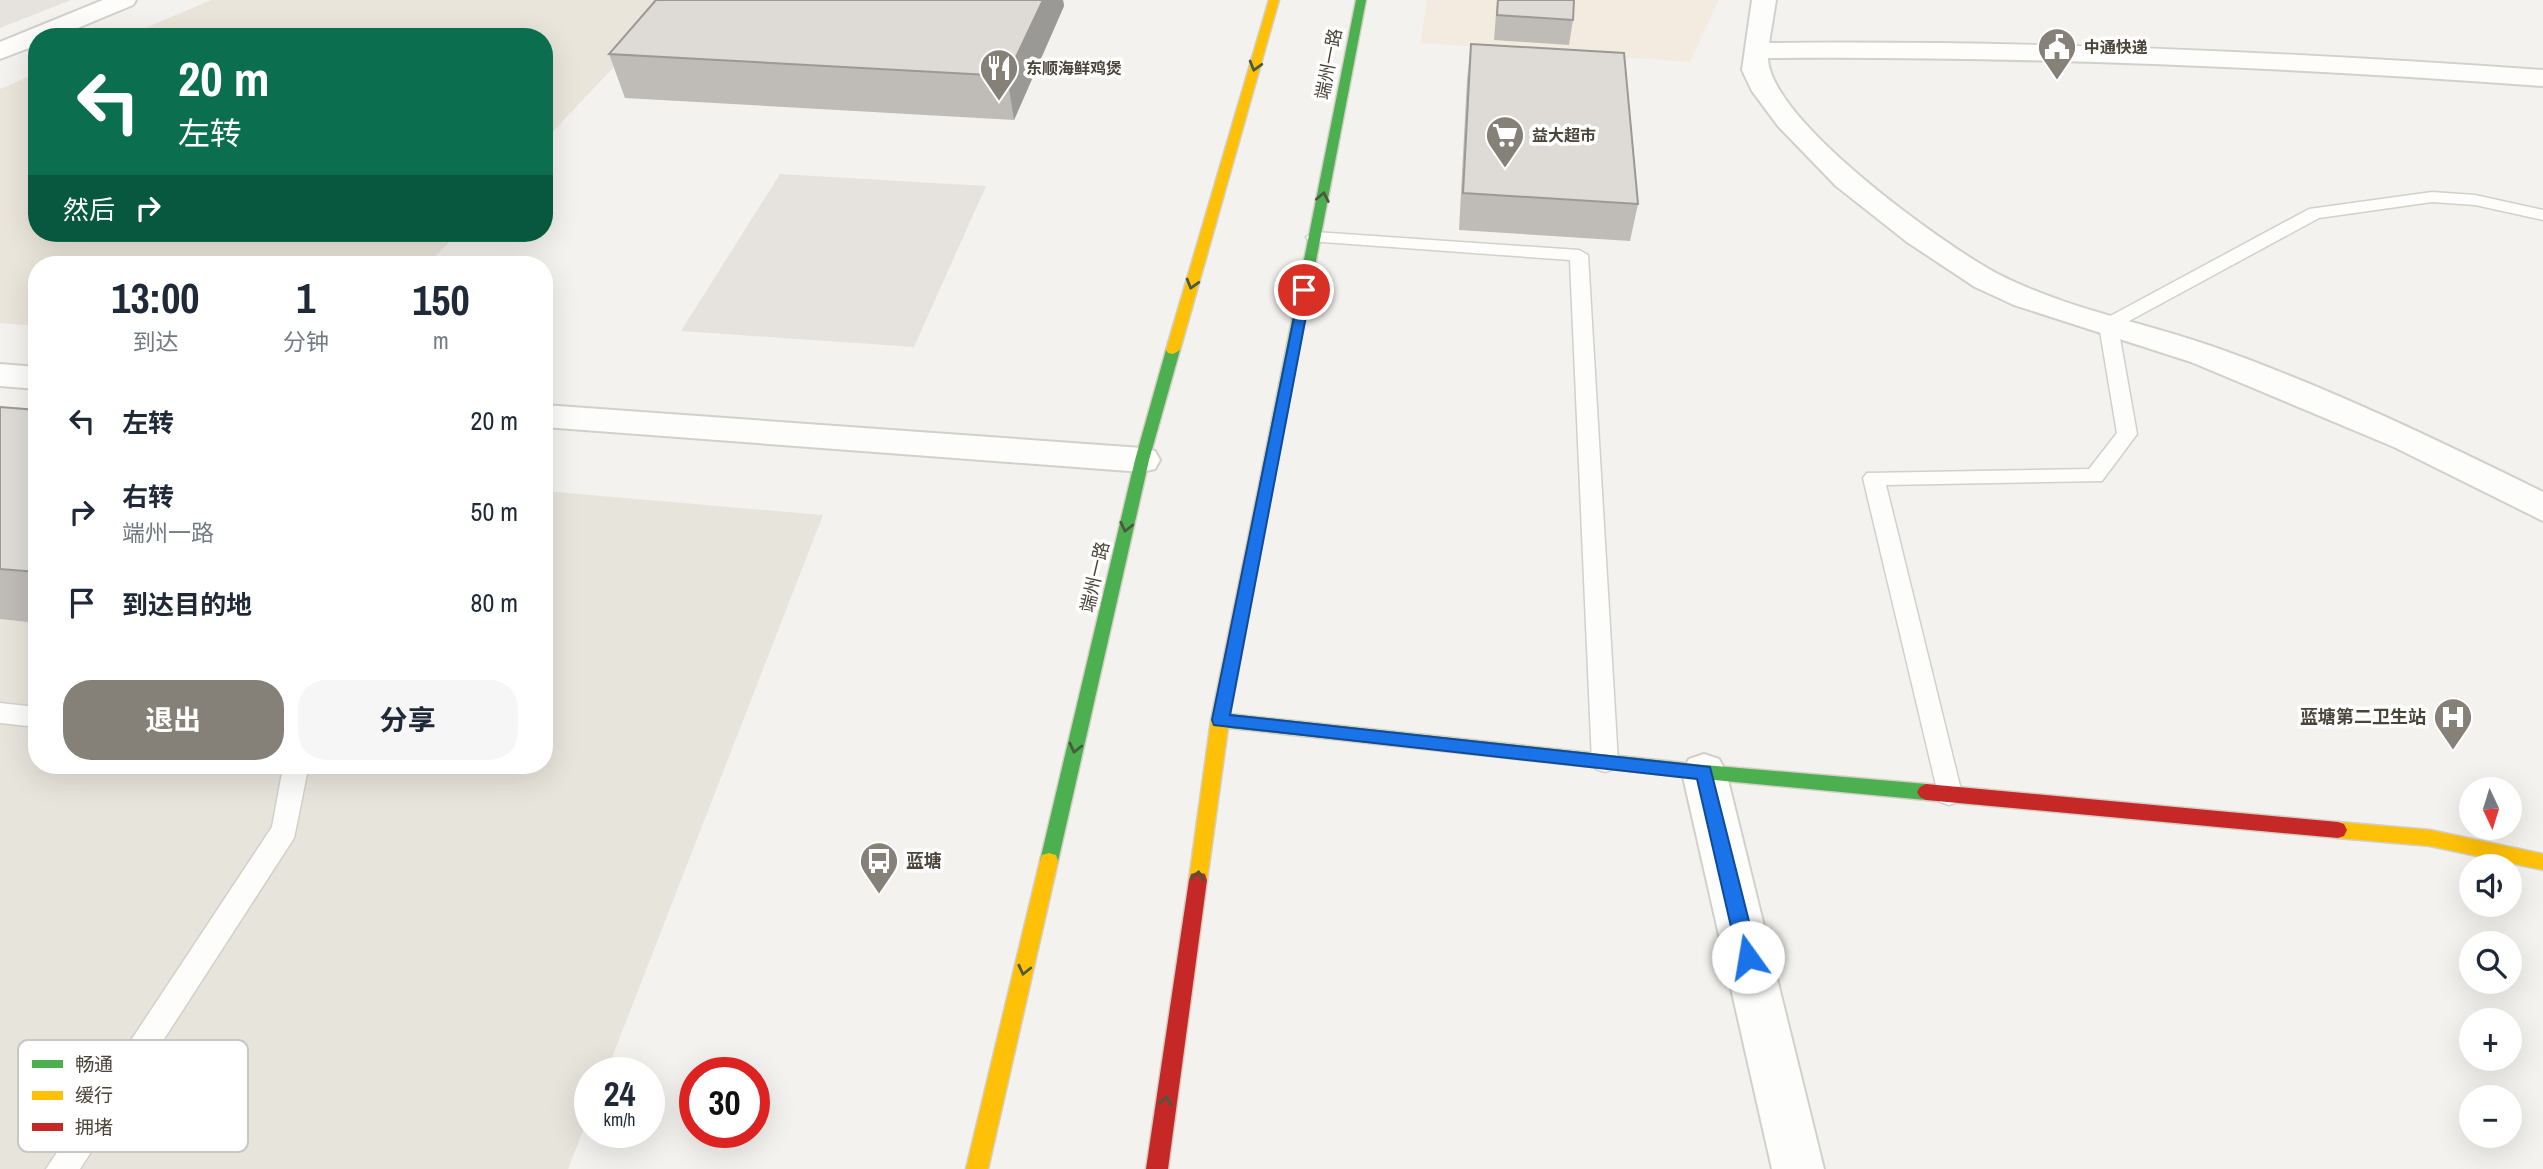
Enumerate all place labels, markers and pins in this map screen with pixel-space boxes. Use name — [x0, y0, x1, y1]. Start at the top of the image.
public building icon: 中通快递 — [2036, 26, 2078, 81]
place label: 中通快递 — [2084, 36, 2148, 58]
restaurant icon: 东顺海鲜鸡煲 — [978, 47, 1020, 102]
place label: 东顺海鲜鸡煲 — [1026, 57, 1122, 79]
supermarket icon: 益大超市 — [1484, 114, 1526, 169]
place label: 益大超市 — [1532, 124, 1596, 146]
pin — [1274, 260, 1334, 320]
hospital icon: 蓝塘第二卫生站 — [2432, 696, 2474, 751]
place label: 蓝塘第二卫生站 — [2300, 704, 2426, 729]
bus stop icon: 蓝塘 — [858, 840, 900, 895]
place label: 蓝塘 — [906, 848, 942, 873]

